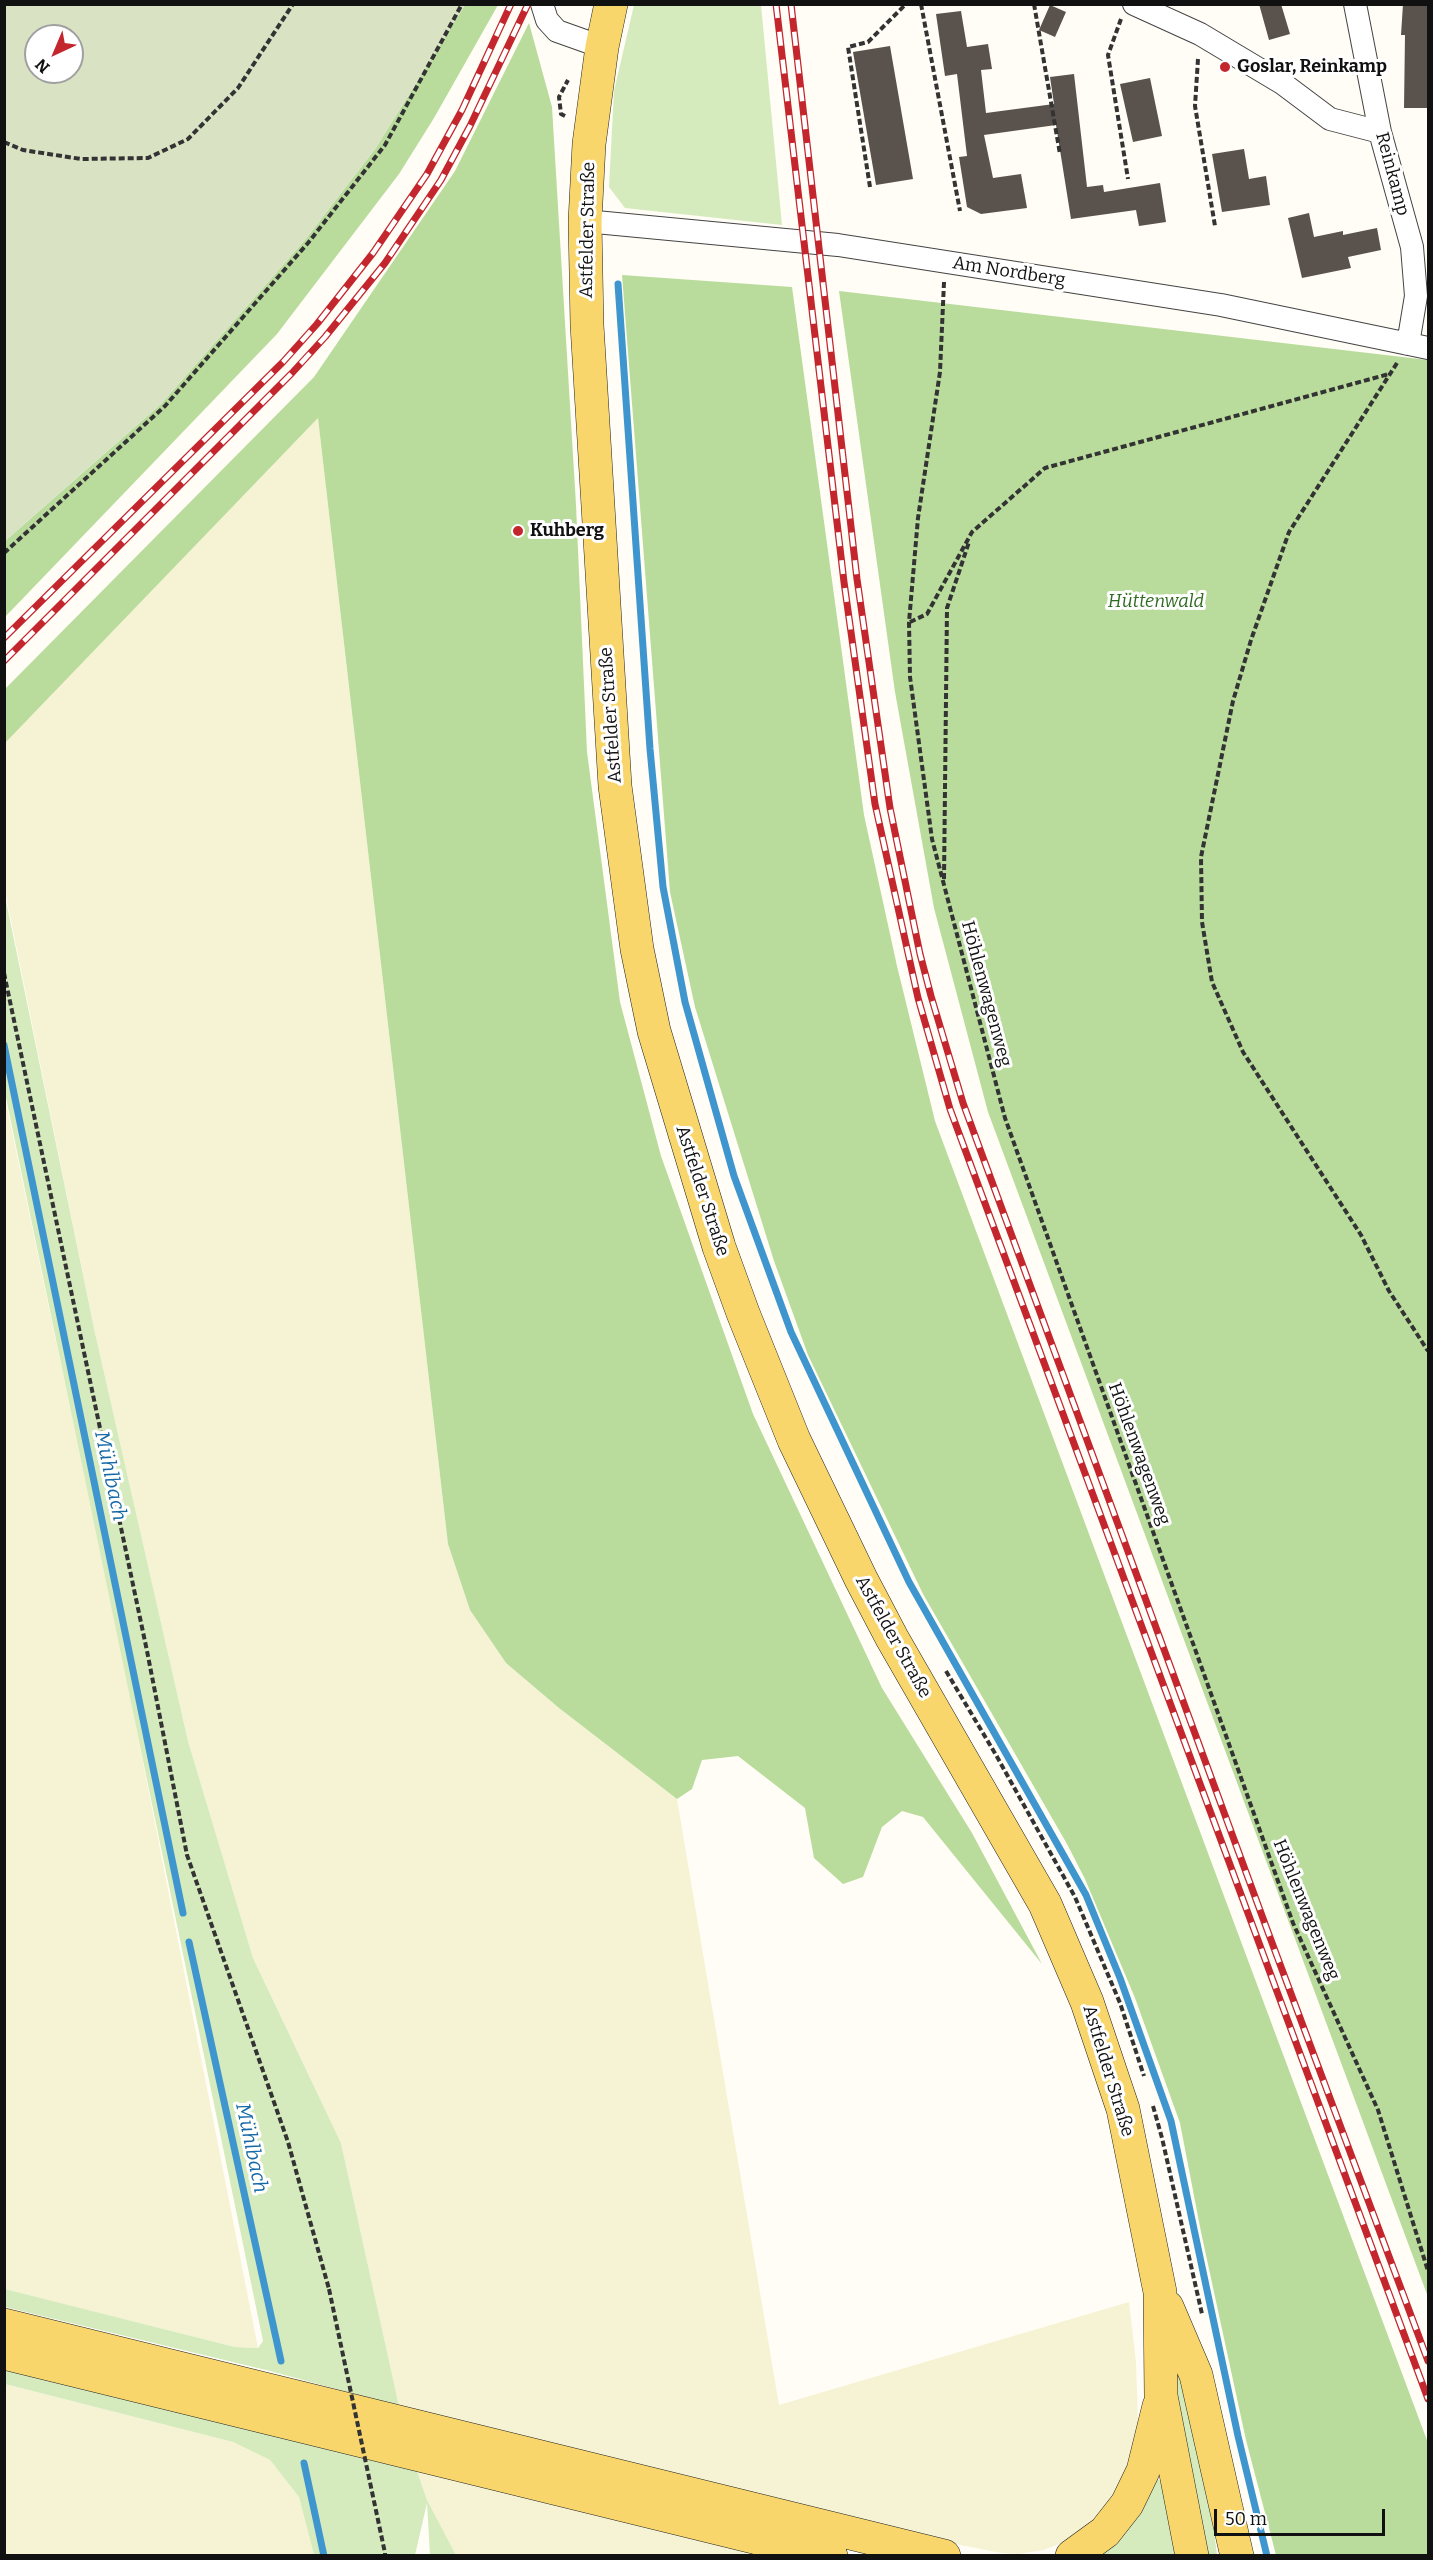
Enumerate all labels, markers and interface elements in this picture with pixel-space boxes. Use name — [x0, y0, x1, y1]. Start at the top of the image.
north arrow — [24, 24, 84, 84]
text: N — [31, 55, 54, 77]
place label: Goslar, Reinkamp — [1237, 56, 1387, 78]
marker: Goslar, Reinkamp — [1218, 60, 1232, 74]
street label: Reinkamp — [1371, 130, 1413, 218]
street label: Astfelder Straße — [576, 162, 600, 298]
street label: Am Nordberg — [951, 252, 1067, 292]
place label: Kuhberg — [530, 520, 604, 542]
marker: Kuhberg — [511, 524, 525, 538]
park label: Hüttenwald — [1108, 591, 1204, 613]
street label: Astfelder Straße — [595, 646, 627, 784]
street label: Höhlenwagenweg — [956, 919, 1016, 1069]
street label: Astfelder Straße — [671, 1123, 733, 1259]
street label: Höhlenwagenweg — [1103, 1380, 1175, 1528]
water label: Mühlbach — [89, 1429, 131, 1523]
street label: Astfelder Straße — [850, 1572, 936, 1702]
street label: Höhlenwagenweg — [1268, 1836, 1344, 1984]
street label: Astfelder Straße — [1078, 2003, 1138, 2139]
water label: Mühlbach — [230, 2101, 272, 2195]
scale bar — [1217, 2497, 1388, 2535]
text: 50 m — [1225, 2508, 1267, 2530]

